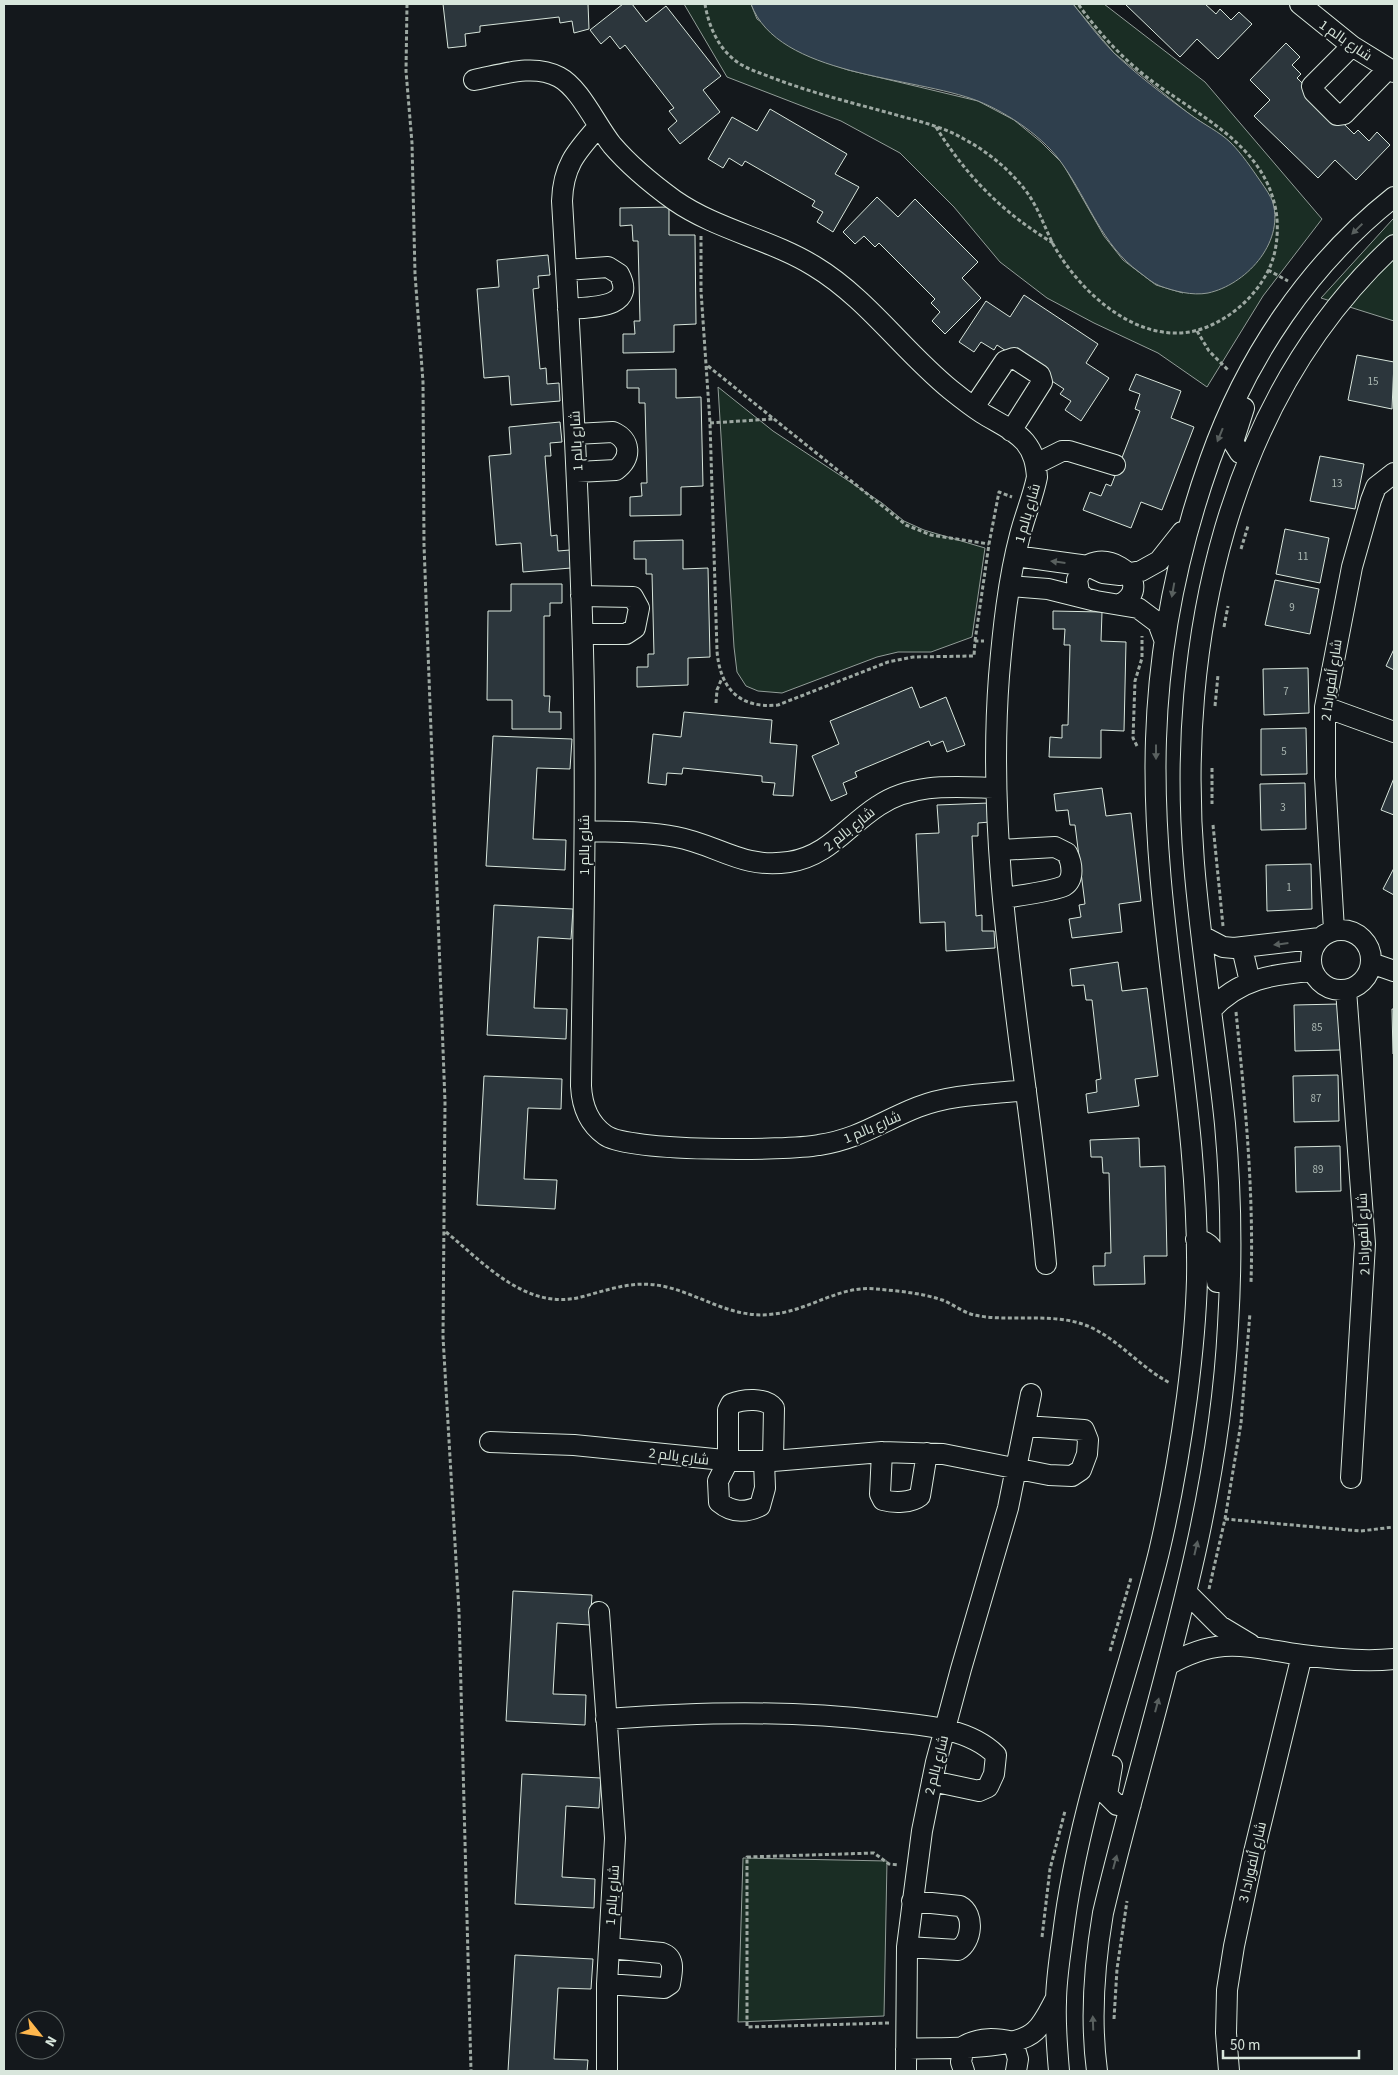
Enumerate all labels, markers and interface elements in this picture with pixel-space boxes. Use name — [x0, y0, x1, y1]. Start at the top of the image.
street label: شارع بالم 1 — [1315, 15, 1376, 66]
one-way arrow — [1352, 223, 1364, 235]
house number: 15 — [1368, 374, 1378, 389]
street label: شارع بالم 1 — [565, 410, 589, 472]
one-way arrow — [1215, 428, 1223, 442]
house number: 13 — [1332, 476, 1342, 491]
street label: شارع بالم 1 — [1010, 481, 1046, 545]
house number: 11 — [1298, 549, 1308, 564]
one-way arrow — [1049, 558, 1065, 566]
one-way arrow — [1169, 583, 1177, 598]
house number: 9 — [1289, 600, 1295, 615]
street label: شارع ألفورادا 2 — [1316, 638, 1348, 722]
house number: 7 — [1283, 684, 1289, 699]
one-way arrow — [1152, 744, 1160, 760]
house number: 5 — [1281, 744, 1287, 759]
house number: 3 — [1280, 800, 1286, 815]
street label: شارع بالم 2 — [820, 803, 879, 857]
street label: شارع بالم 1 — [575, 815, 595, 875]
house number: 1 — [1286, 880, 1292, 895]
one-way arrow — [1273, 940, 1289, 948]
house number: 85 — [1312, 1020, 1322, 1035]
house number: 87 — [1311, 1091, 1321, 1106]
street label: شارع بالم 1 — [841, 1107, 904, 1149]
house number: 89 — [1313, 1162, 1323, 1177]
street label: شارع ألفورادا 2 — [1353, 1192, 1375, 1275]
street label: شارع بالم 2 — [648, 1443, 710, 1471]
one-way arrow — [1193, 1539, 1201, 1555]
one-way arrow — [1153, 1698, 1161, 1713]
street label: شارع بالم 2 — [920, 1733, 954, 1797]
street label: شارع ألفورادا 3 — [1234, 1820, 1272, 1905]
one-way arrow — [1111, 1855, 1119, 1870]
street label: شارع بالم 1 — [601, 1864, 625, 1926]
north arrow — [15, 2010, 65, 2060]
one-way arrow — [1089, 2014, 1097, 2030]
scale bar — [1223, 2028, 1359, 2060]
text: N — [39, 2032, 61, 2050]
text: 50 m — [1230, 2035, 1260, 2056]

